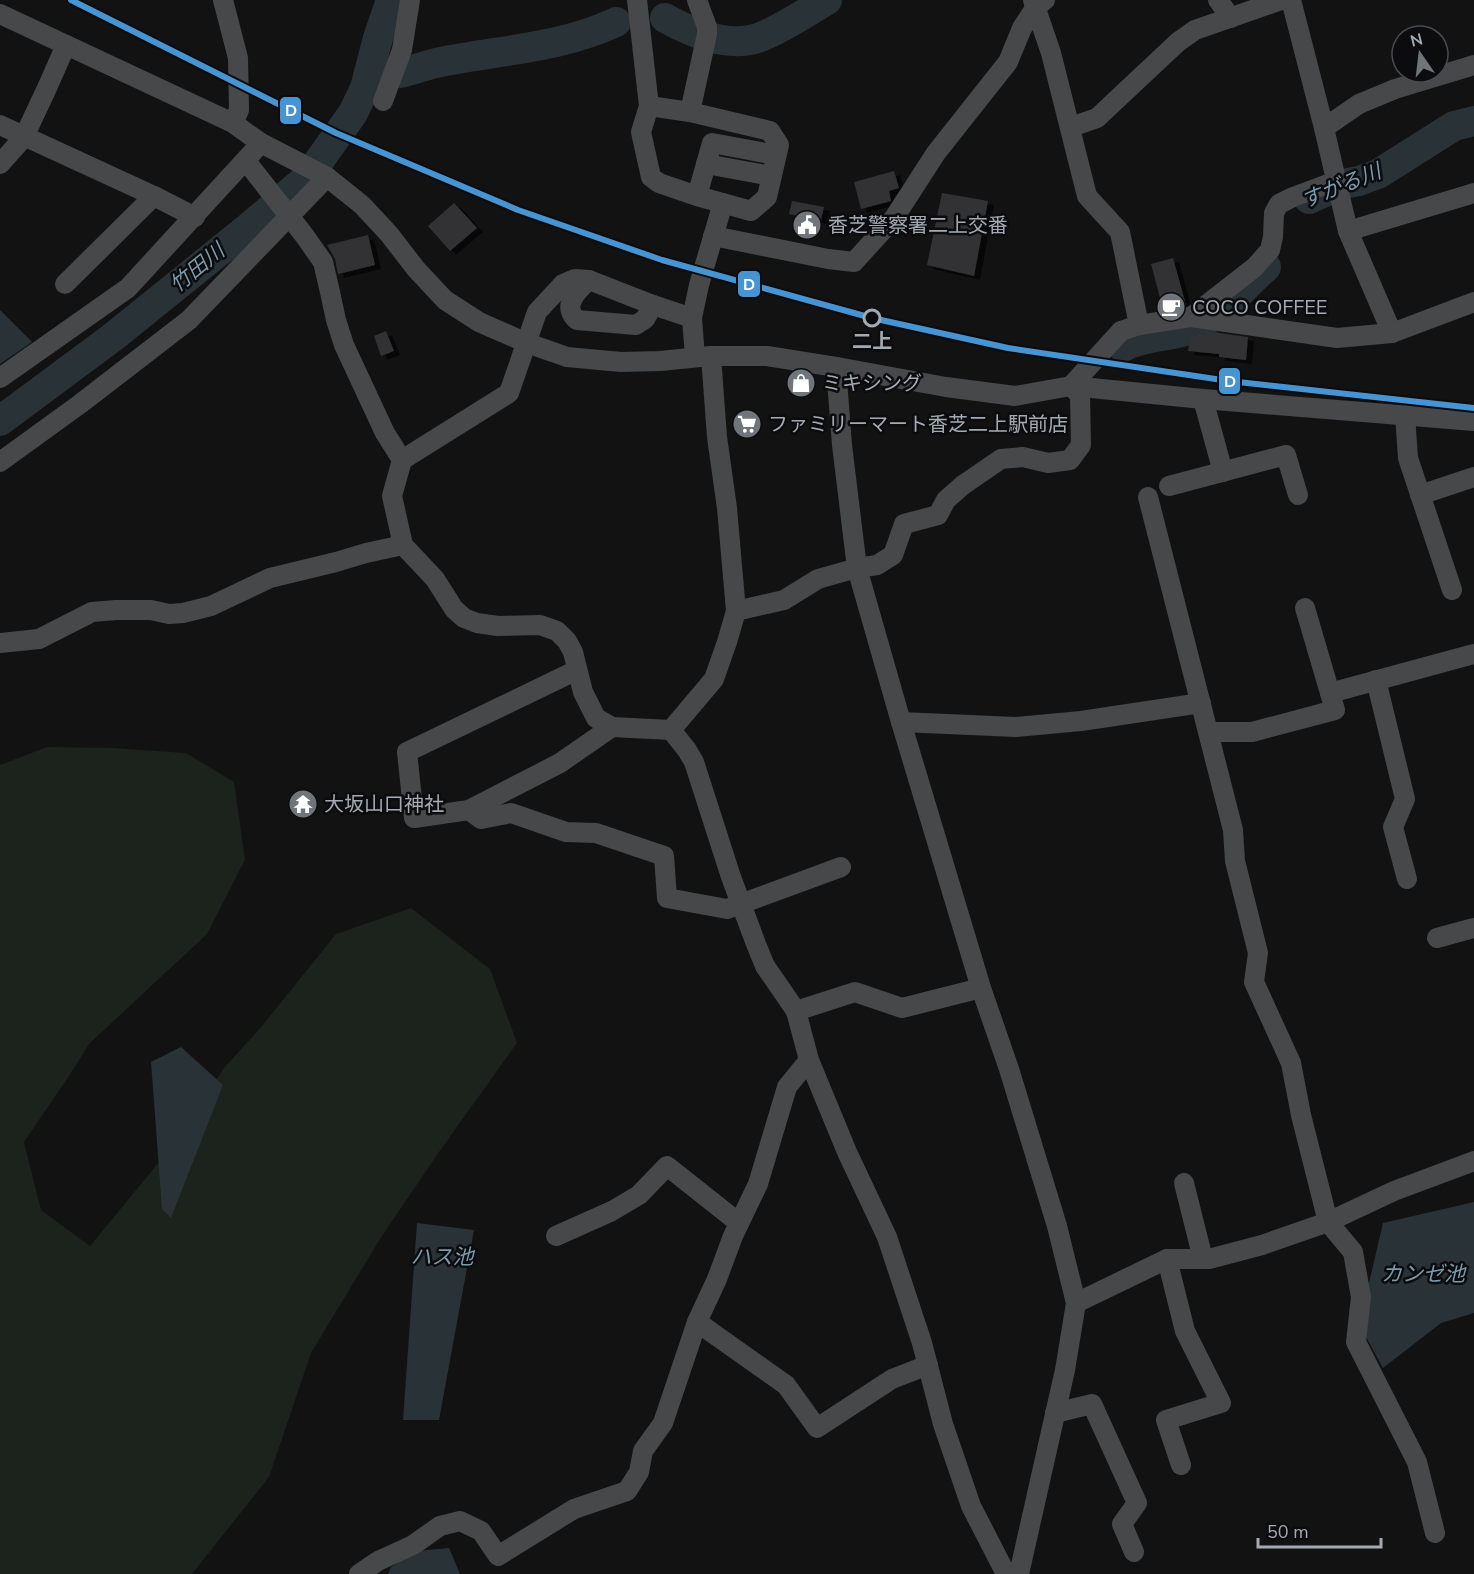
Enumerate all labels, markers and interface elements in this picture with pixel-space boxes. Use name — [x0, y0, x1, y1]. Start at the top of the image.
north arrow — [1390, 24, 1450, 84]
text: N — [1408, 28, 1425, 53]
line badge: D — [279, 96, 302, 125]
text: D — [285, 100, 297, 122]
water label: すがる川 — [1297, 157, 1387, 215]
public building icon: 香芝警察署二上交番 — [791, 209, 823, 241]
place label: 香芝警察署二上交番 — [828, 212, 1008, 239]
water label: 竹田川 — [164, 236, 232, 299]
line badge: D — [737, 270, 761, 298]
text: D — [743, 274, 755, 296]
cafe icon: COCO COFFEE — [1155, 291, 1187, 323]
place label: COCO COFFEE — [1192, 294, 1328, 321]
marker: 二上 — [863, 309, 881, 327]
place label: 二上 — [852, 328, 892, 355]
shop icon: ミキシング — [785, 367, 817, 399]
line badge: D — [1218, 367, 1241, 395]
place label: ミキシング — [822, 370, 922, 397]
text: D — [1224, 371, 1236, 393]
supermarket icon: ファミリーマート香芝二上駅前店 — [731, 408, 763, 440]
place label: ファミリーマート香芝二上駅前店 — [768, 411, 1068, 438]
temple icon: 大坂山口神社 — [287, 788, 319, 820]
place label: 大坂山口神社 — [324, 791, 444, 818]
water label: ハス池 — [411, 1243, 475, 1271]
water label: カンゼ池 — [1381, 1260, 1467, 1288]
scale bar — [1258, 1511, 1381, 1549]
text: 50 m — [1267, 1520, 1309, 1544]

